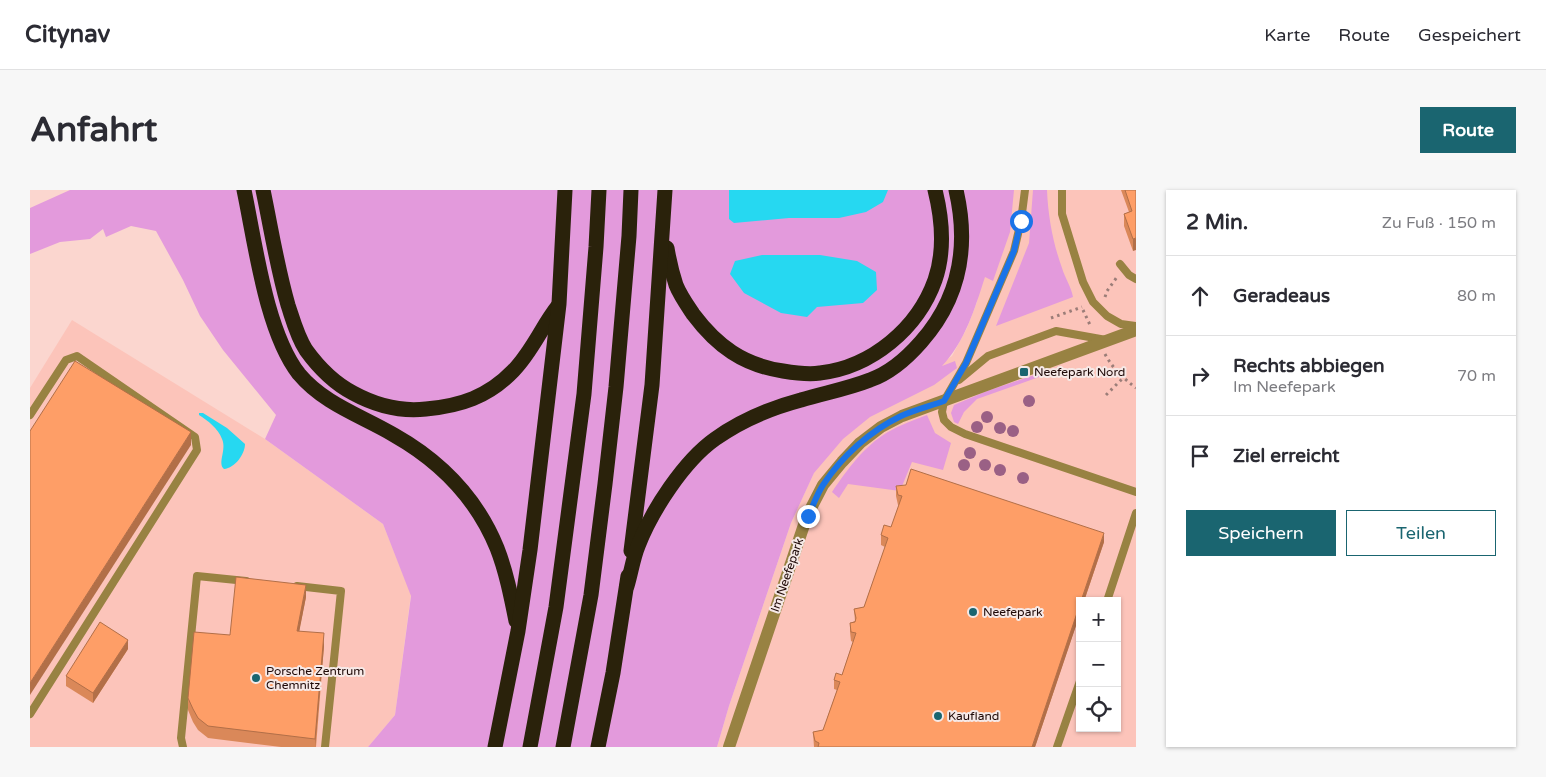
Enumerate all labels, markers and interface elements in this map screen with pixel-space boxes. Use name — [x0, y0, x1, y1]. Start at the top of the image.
text: Citynav — [25, 20, 110, 49]
text: Karte — [1264, 24, 1310, 46]
text: Route — [1338, 24, 1390, 46]
text: Gespeichert — [1418, 24, 1521, 46]
button: Route — [1420, 107, 1516, 153]
text: Anfahrt — [30, 109, 157, 151]
route start — [1010, 210, 1033, 233]
text: 2 Min. — [1186, 210, 1248, 235]
text: Zu Fuß · 150 m — [1382, 213, 1496, 233]
icon: ahead — [1186, 282, 1214, 310]
text: Geradeaus — [1233, 285, 1330, 307]
text: 80 m — [1457, 286, 1496, 306]
text: Rechts abbiegen — [1233, 355, 1385, 377]
icon: right — [1186, 362, 1214, 390]
place label: Neefepark Nord — [1034, 365, 1125, 379]
marker: Neefepark Nord — [1018, 366, 1030, 378]
text: 70 m — [1457, 366, 1496, 386]
text: Im Neefepark — [1233, 377, 1336, 397]
icon: arrive — [1186, 442, 1214, 470]
text: Ziel erreicht — [1233, 445, 1340, 467]
route end — [797, 505, 820, 528]
button: Speichern — [1186, 510, 1336, 556]
button: Teilen — [1346, 510, 1496, 556]
street label: Im Neefepark — [768, 536, 806, 614]
map controls — [1076, 597, 1121, 732]
button: + — [1076, 597, 1121, 642]
place label: Neefepark — [983, 605, 1043, 619]
marker: Neefepark — [967, 606, 979, 618]
button: − — [1076, 642, 1121, 687]
place label: Porsche Zentrum Chemnitz — [266, 664, 364, 692]
marker: Porsche Zentrum Chemnitz — [250, 672, 262, 684]
button: locate — [1076, 687, 1121, 732]
place label: Kaufland — [948, 709, 999, 723]
marker: Kaufland — [932, 710, 944, 722]

